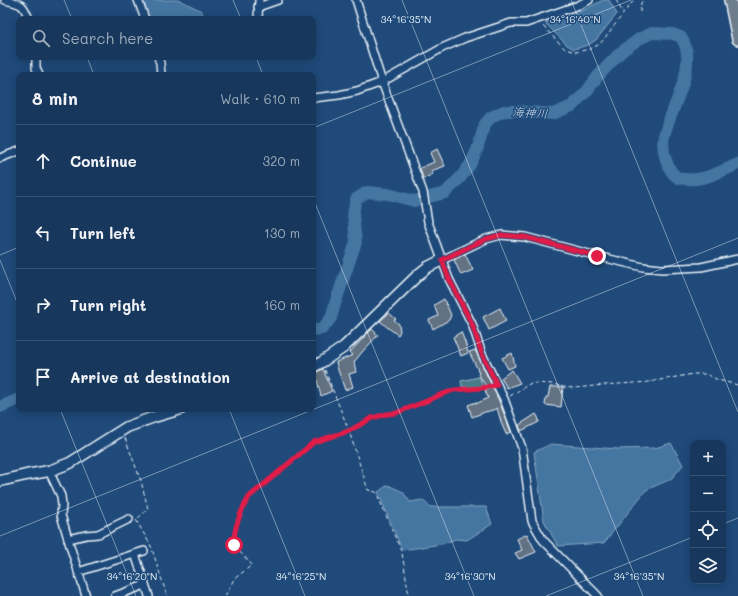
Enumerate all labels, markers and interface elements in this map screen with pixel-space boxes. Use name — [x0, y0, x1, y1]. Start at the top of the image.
text: 34°16'35"N — [381, 12, 431, 26]
text: 34°16'40"N — [549, 12, 601, 26]
search box — [16, 16, 316, 60]
icon: search — [30, 27, 52, 49]
text: Search here — [62, 28, 153, 48]
text: 8 min — [32, 87, 78, 109]
text: Walk · 610 m — [220, 90, 300, 107]
water label: 海神川 — [512, 103, 548, 121]
icon: ahead — [32, 150, 54, 172]
text: Continue — [70, 151, 137, 171]
text: 320 m — [263, 152, 300, 169]
icon: left — [32, 222, 54, 244]
text: Turn left — [70, 223, 135, 243]
text: 130 m — [264, 224, 300, 241]
route end — [588, 247, 606, 265]
icon: right — [32, 294, 54, 316]
text: Turn right — [70, 295, 147, 315]
text: 160 m — [264, 296, 300, 313]
icon: arrive — [32, 366, 54, 388]
text: Arrive at destination — [70, 367, 230, 387]
map controls — [690, 440, 726, 584]
button: + — [690, 440, 726, 476]
button: − — [690, 476, 726, 512]
button: locate — [690, 512, 726, 548]
route start — [225, 536, 243, 554]
button: layers — [690, 548, 726, 584]
text: 34°16'20"N — [107, 569, 157, 583]
text: 34°16'25"N — [276, 569, 326, 583]
text: 34°16'30"N — [444, 569, 496, 583]
text: 34°16'35"N — [614, 569, 664, 583]

